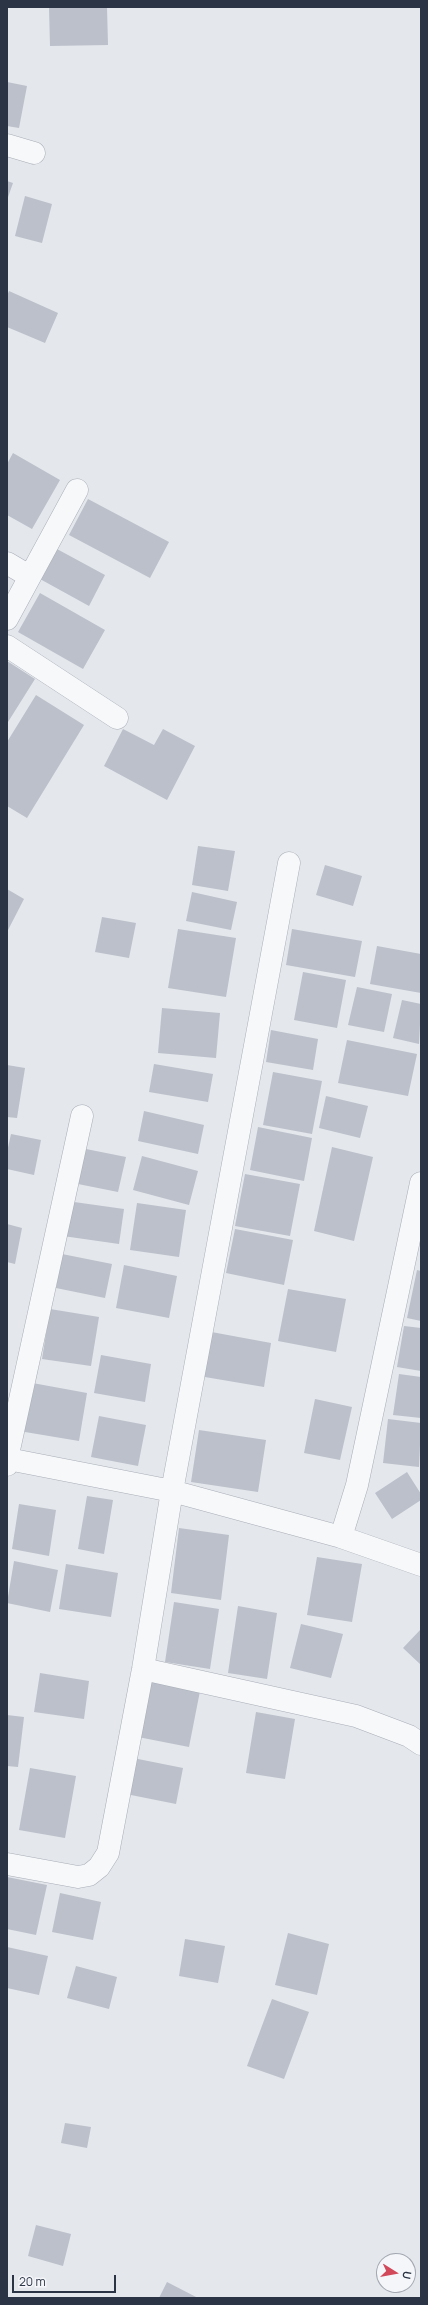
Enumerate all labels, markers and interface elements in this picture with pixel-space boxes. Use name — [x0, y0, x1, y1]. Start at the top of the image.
north arrow — [376, 2253, 416, 2293]
scale bar — [14, 2267, 118, 2293]
text: U — [399, 2270, 415, 2281]
text: 20 m — [19, 2273, 46, 2290]

